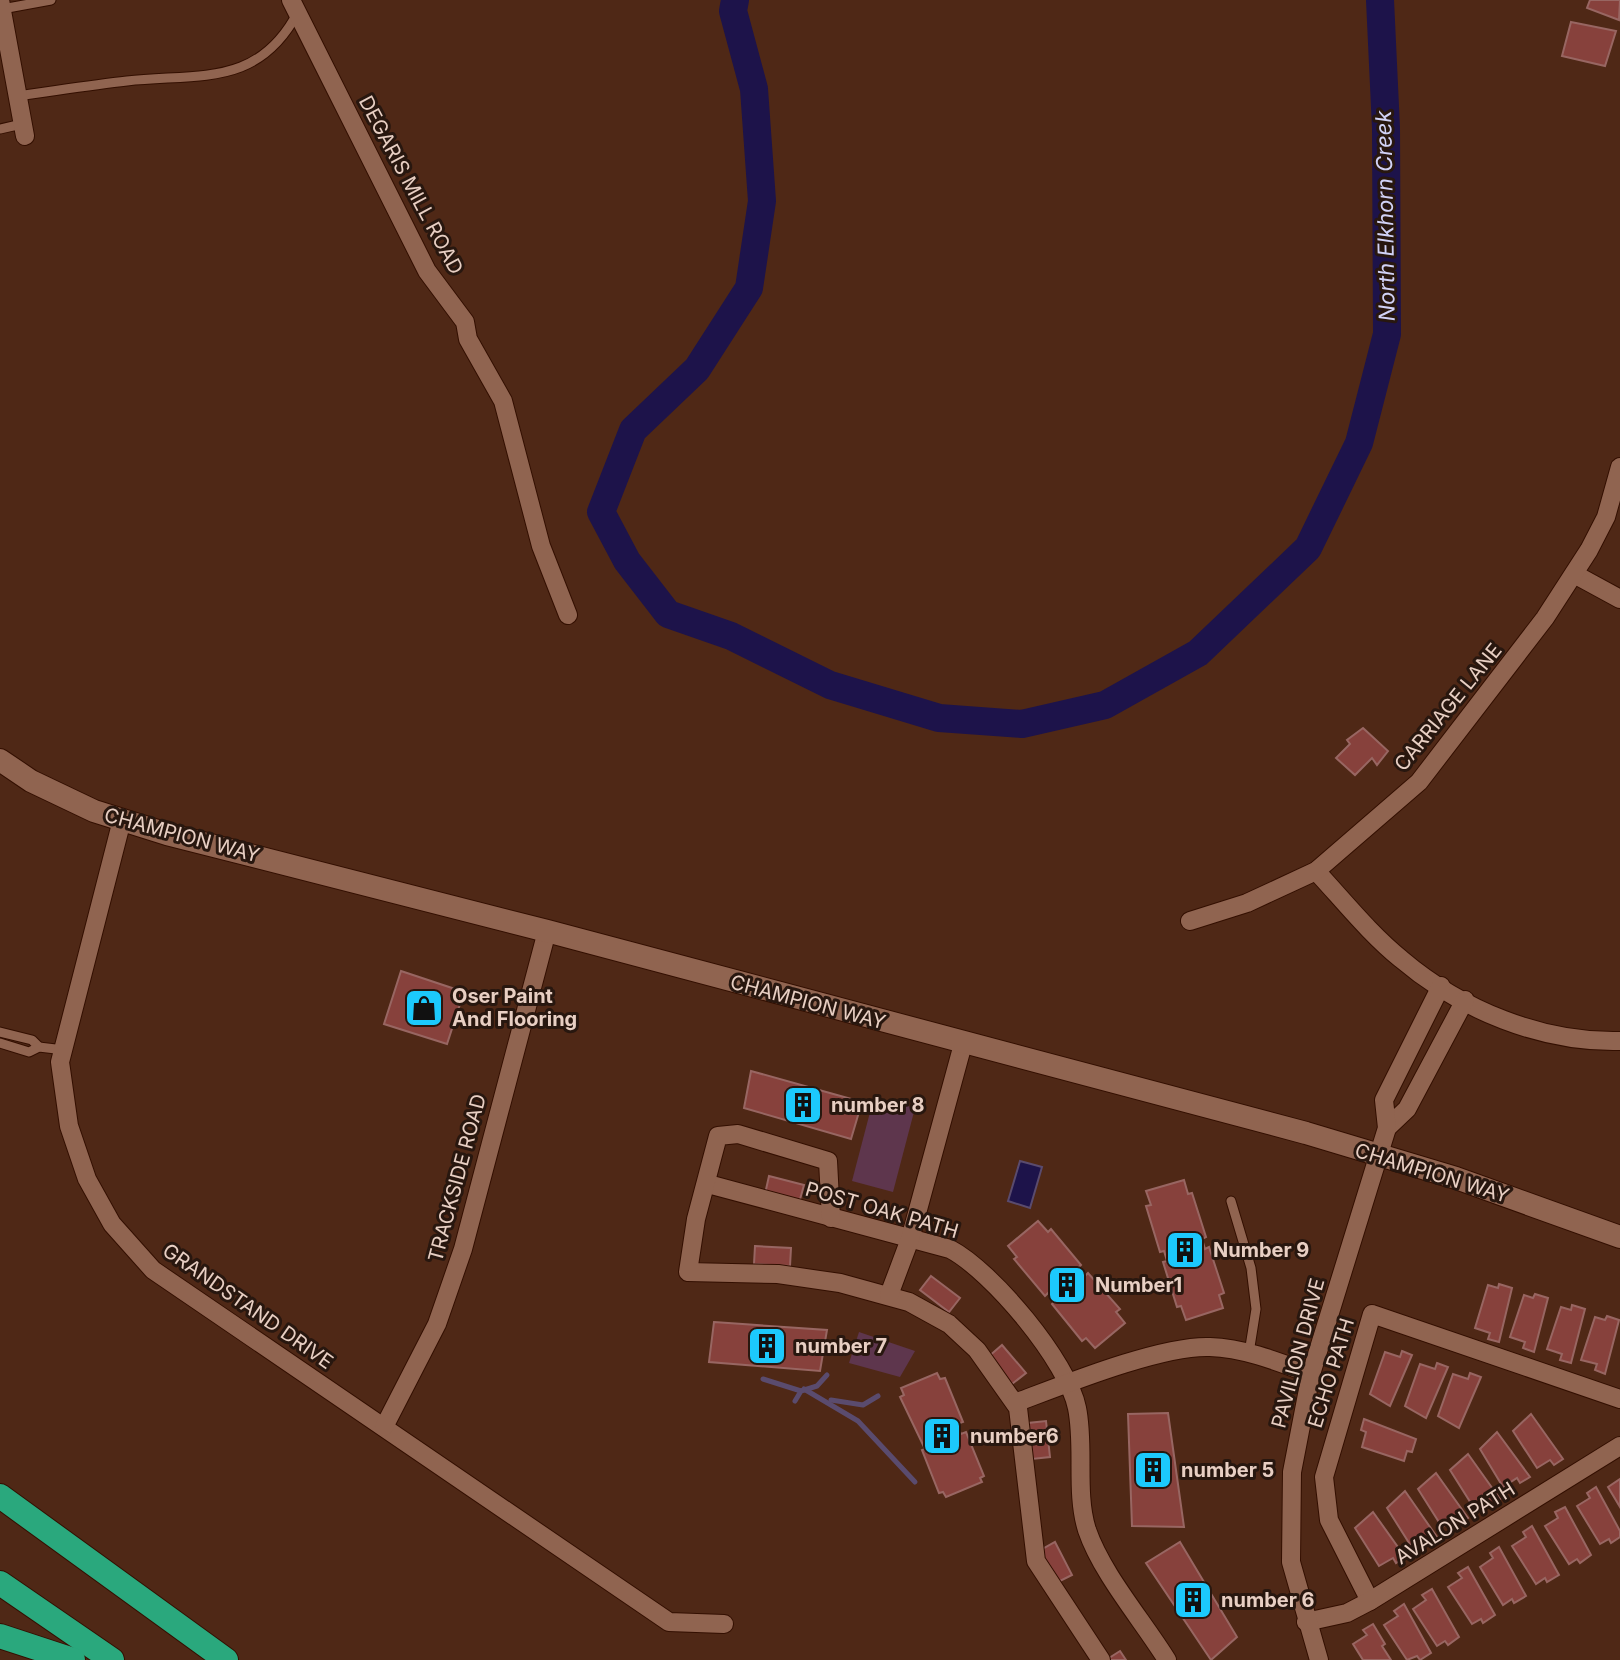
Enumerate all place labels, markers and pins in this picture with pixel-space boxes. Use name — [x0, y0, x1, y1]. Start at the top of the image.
place label: Oser Paint And Flooring — [452, 984, 577, 1031]
shop icon: Oser Paint And Flooring — [403, 987, 445, 1029]
building icon: number 8 — [782, 1084, 824, 1126]
place label: number 8 — [831, 1093, 925, 1117]
building icon: Number 9 — [1164, 1229, 1206, 1271]
place label: Number 9 — [1213, 1238, 1309, 1262]
building icon: Number1 — [1046, 1264, 1088, 1306]
place label: Number1 — [1095, 1273, 1182, 1297]
building icon: number 7 — [746, 1325, 788, 1367]
place label: number 7 — [795, 1334, 887, 1358]
building icon: number6 — [921, 1415, 963, 1457]
place label: number6 — [970, 1424, 1059, 1448]
building icon: number 5 — [1132, 1449, 1174, 1491]
place label: number 5 — [1181, 1458, 1274, 1482]
building icon: number 6 — [1172, 1579, 1214, 1621]
place label: number 6 — [1221, 1588, 1315, 1612]

